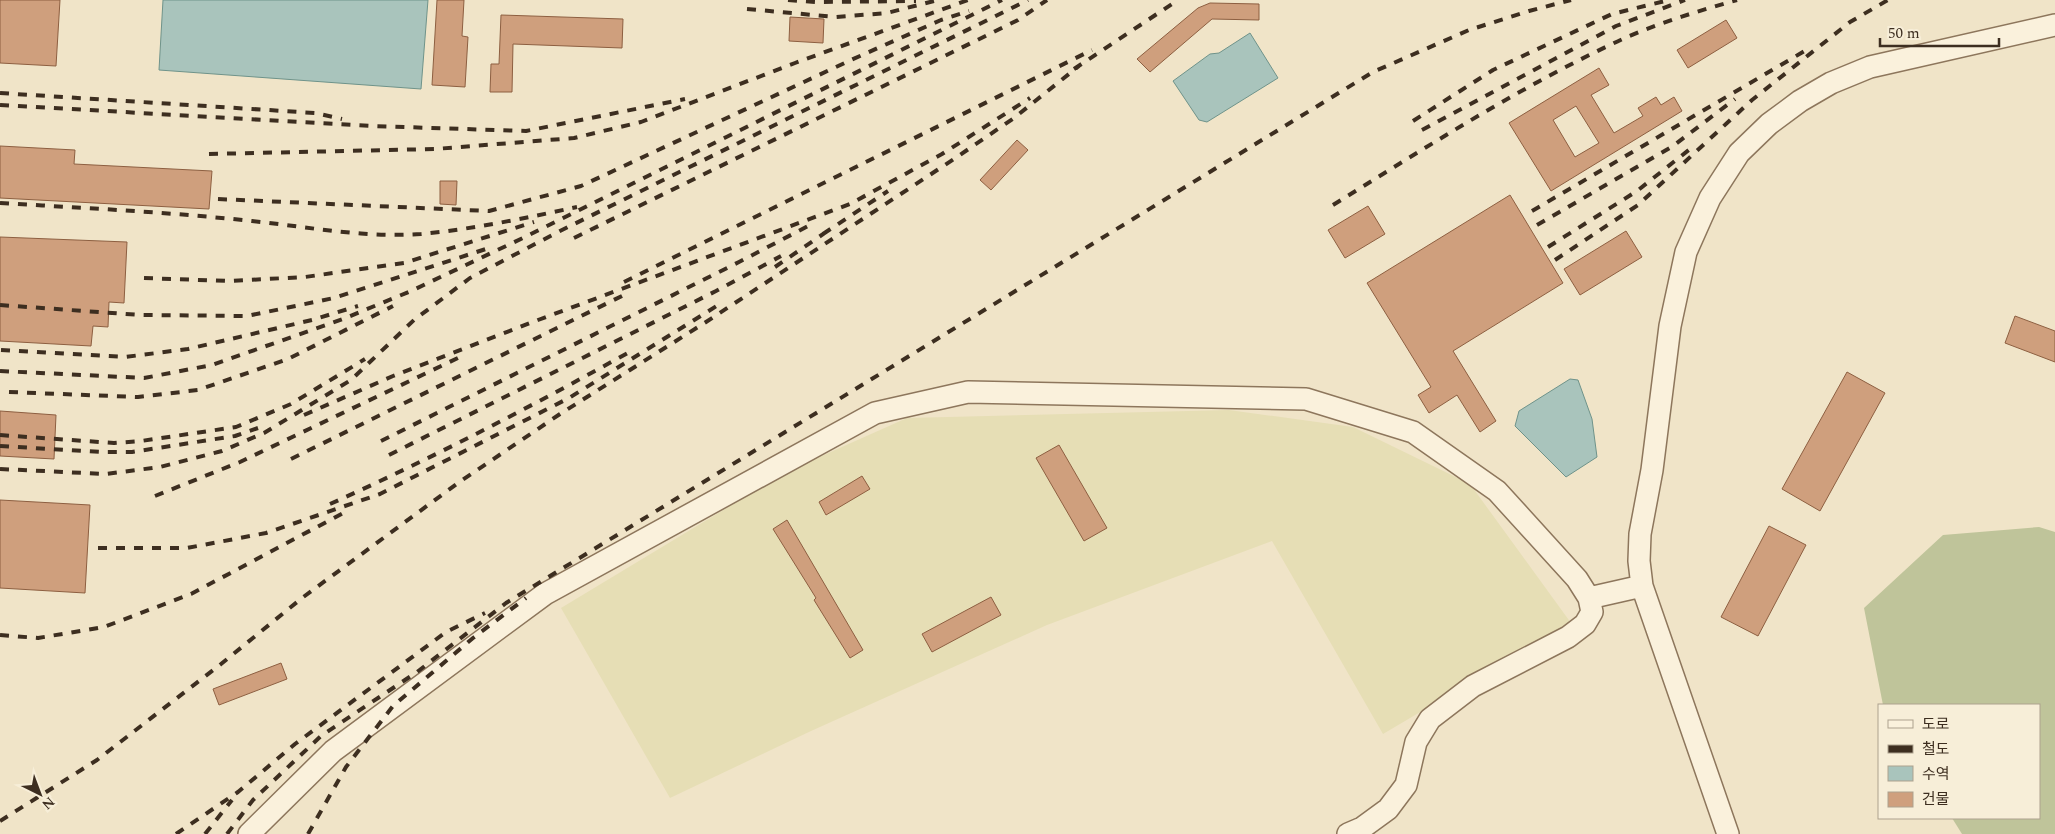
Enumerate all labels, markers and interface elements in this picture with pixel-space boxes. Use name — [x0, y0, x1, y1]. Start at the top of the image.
scale bar — [1880, 15, 1999, 47]
text: 50 m — [1888, 22, 1920, 45]
legend — [1878, 704, 2040, 819]
text: 도로 — [1922, 713, 1950, 736]
text: 철도 — [1922, 738, 1950, 761]
text: 수역 — [1922, 763, 1950, 786]
north arrow — [15, 769, 65, 819]
text: 건물 — [1922, 788, 1950, 811]
text: N — [37, 792, 60, 815]

